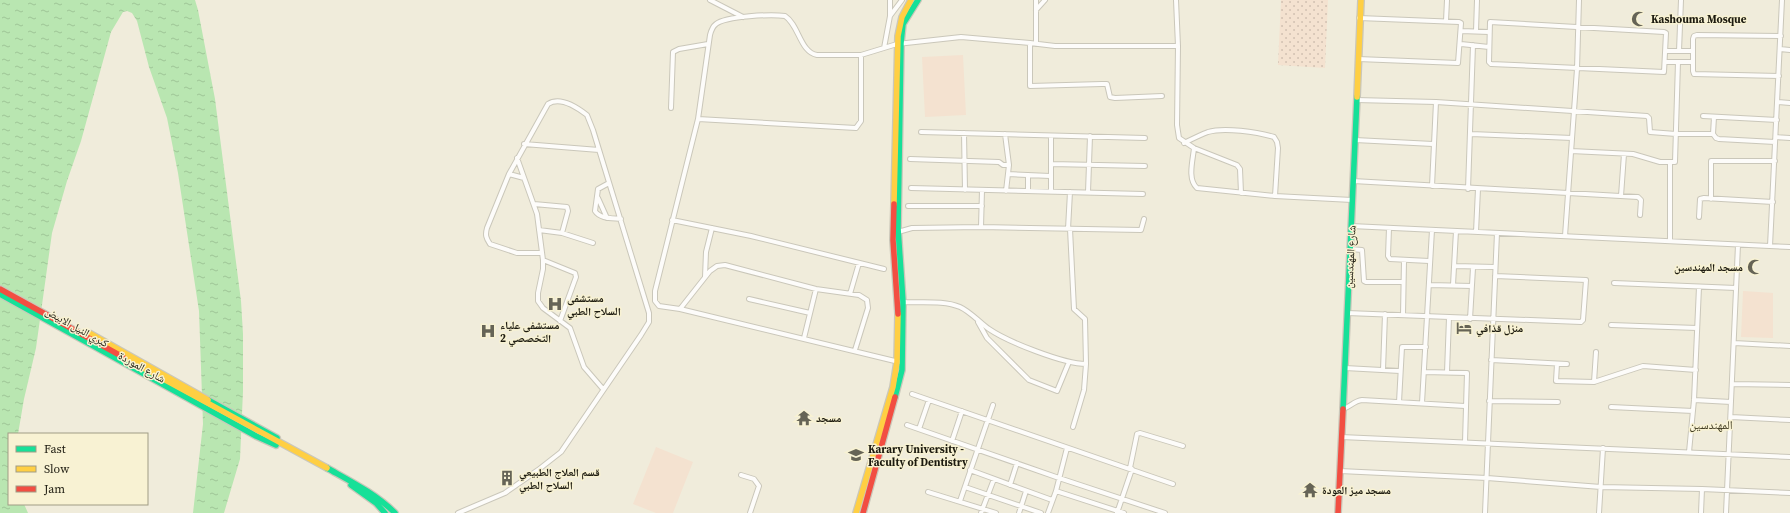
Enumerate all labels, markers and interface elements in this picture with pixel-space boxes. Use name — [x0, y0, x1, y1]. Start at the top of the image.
mosque icon: Kashouma Mosque — [1630, 10, 1648, 28]
place label: Kashouma Mosque — [1651, 12, 1747, 27]
street label: شارع المهندسين — [1341, 225, 1360, 289]
mosque icon: مسجد المهندسين — [1746, 258, 1764, 276]
place label: مسجد المهندسين — [1674, 260, 1743, 275]
place label: مستشفى السلاح الطبي — [567, 291, 621, 320]
hospital icon: مستشفى السلاح الطبي — [546, 295, 564, 313]
street label: كبري النيل الابيض — [42, 304, 111, 352]
place label: مستشفى علياء التخصصي 2 — [500, 318, 559, 347]
hotel icon: منزل قذافي — [1455, 319, 1473, 337]
place label: منزل قذافي — [1476, 321, 1523, 337]
hospital icon: مستشفى علياء التخصصي 2 — [479, 322, 497, 340]
street label: شارع الموردة — [116, 348, 168, 386]
temple icon: مسجد — [795, 409, 813, 427]
place label: مسجد — [816, 411, 841, 426]
district label: المهندسين — [1689, 417, 1733, 433]
legend — [8, 433, 148, 505]
text: Fast — [44, 441, 66, 457]
place label: Karary University - Faculty of Dentistry — [868, 442, 968, 470]
school or university icon: Karary University - Faculty of Dentistry — [847, 446, 865, 464]
text: Slow — [44, 461, 70, 477]
place label: قسم العلاج الطبيعي السلاح الطبي — [519, 465, 600, 494]
building icon: قسم العلاج الطبيعي السلاح الطبي — [498, 469, 516, 487]
text: Jam — [43, 481, 65, 497]
temple icon: مسجد ميز العودة — [1301, 481, 1319, 499]
place label: مسجد ميز العودة — [1322, 483, 1391, 498]

